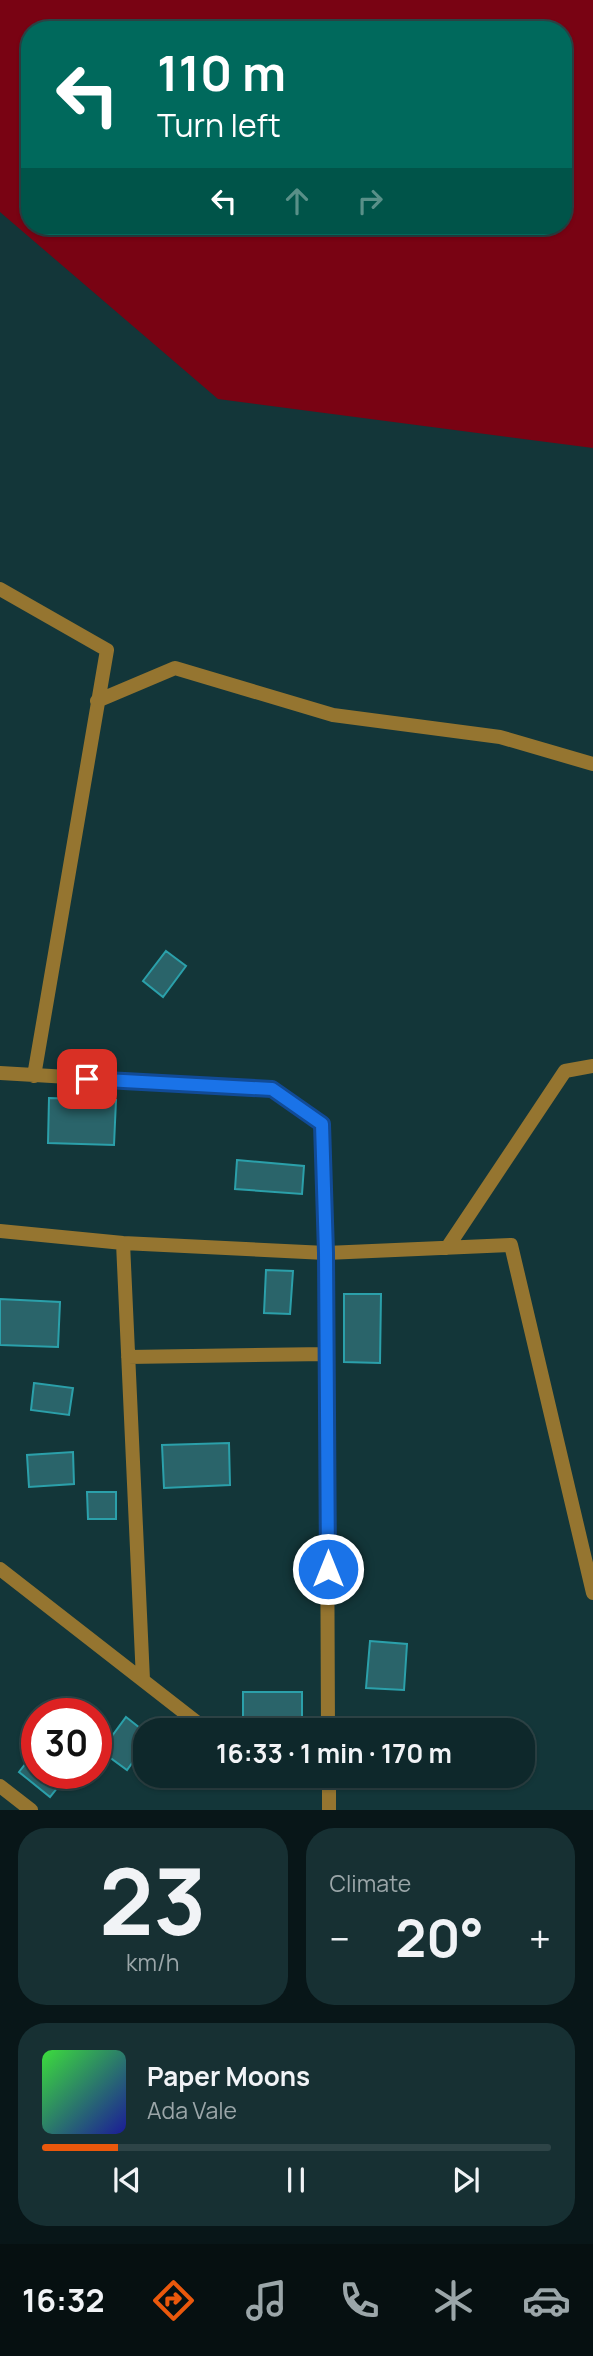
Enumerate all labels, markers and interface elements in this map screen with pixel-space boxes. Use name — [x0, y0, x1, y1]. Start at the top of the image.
text: 110 m — [157, 39, 286, 106]
icon: left — [42, 49, 133, 140]
text: Turn left — [157, 103, 281, 147]
icon: left — [205, 182, 243, 220]
icon: ahead — [278, 182, 316, 220]
icon: right — [351, 182, 389, 220]
pin — [57, 1049, 117, 1109]
icon: arrive — [68, 1060, 106, 1098]
position arrow — [291, 1532, 365, 1606]
speed limit sign: 30 — [21, 1698, 112, 1789]
text: 16:33 · 1 min · 170 m — [216, 1735, 452, 1771]
text: 23 — [99, 1838, 206, 1962]
text: Climate — [330, 1867, 411, 1899]
text: 20° — [395, 1902, 484, 1973]
text: − — [330, 1912, 350, 1964]
text: + — [529, 1912, 551, 1964]
text: km/h — [126, 1946, 180, 1978]
text: Paper Moons — [147, 2058, 310, 2094]
text: Ada Vale — [147, 2094, 237, 2126]
icon: previous — [108, 2161, 146, 2199]
icon: pause — [277, 2161, 315, 2199]
icon: next — [447, 2161, 485, 2199]
icon: directions — [149, 2276, 198, 2325]
icon: music — [242, 2276, 291, 2325]
icon: phone — [335, 2276, 384, 2325]
icon: climate — [429, 2276, 478, 2325]
icon: car — [522, 2276, 571, 2325]
text: 16:32 — [22, 2278, 105, 2322]

